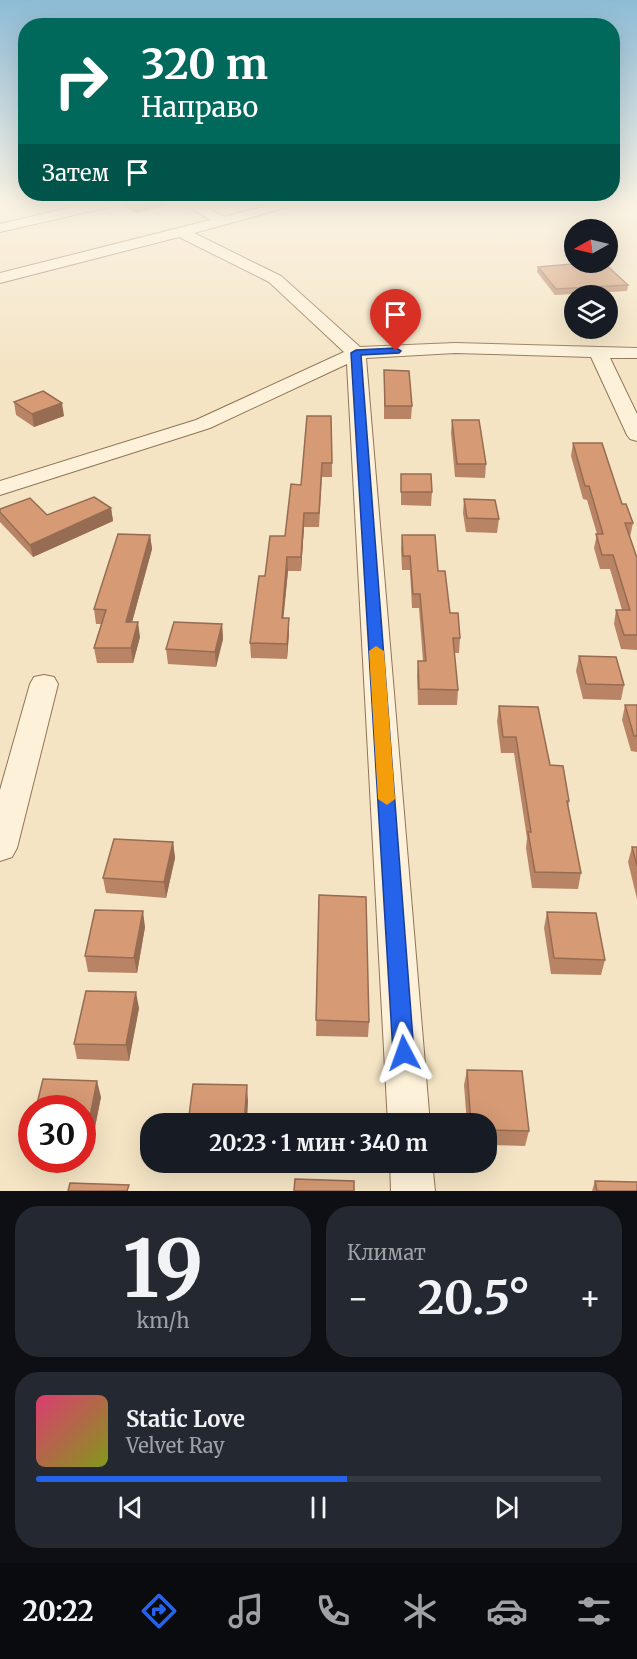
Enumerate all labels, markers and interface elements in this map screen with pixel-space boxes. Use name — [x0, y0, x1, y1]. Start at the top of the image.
text: 320 m — [141, 38, 268, 90]
icon: right — [42, 42, 120, 120]
text: Направо — [141, 90, 258, 124]
icon: arrive — [121, 156, 154, 189]
text: Затем — [42, 159, 109, 187]
north arrow — [564, 219, 618, 273]
map controls — [564, 219, 618, 339]
button: layers — [564, 285, 618, 339]
pin — [370, 289, 421, 351]
icon: arrive — [379, 298, 412, 331]
position arrow — [372, 1021, 436, 1085]
speed limit sign: 30 — [18, 1095, 96, 1173]
text: 20:23 · 1 мин · 340 m — [209, 1129, 428, 1157]
text: 19 — [123, 1220, 203, 1318]
text: Климат — [347, 1240, 426, 1265]
text: 20.5° — [418, 1270, 530, 1326]
text: − — [347, 1278, 369, 1319]
text: + — [579, 1278, 601, 1319]
text: km/h — [137, 1308, 189, 1333]
text: Static Love — [126, 1405, 245, 1433]
text: Velvet Ray — [126, 1433, 225, 1458]
icon: previous — [114, 1491, 147, 1524]
icon: pause — [302, 1491, 335, 1524]
icon: next — [490, 1491, 523, 1524]
icon: directions — [138, 1590, 180, 1632]
icon: music — [225, 1590, 267, 1632]
icon: phone — [312, 1590, 354, 1632]
icon: climate — [399, 1590, 441, 1632]
icon: car — [486, 1590, 528, 1632]
icon: filters — [573, 1590, 615, 1632]
text: 20:22 — [22, 1594, 94, 1628]

